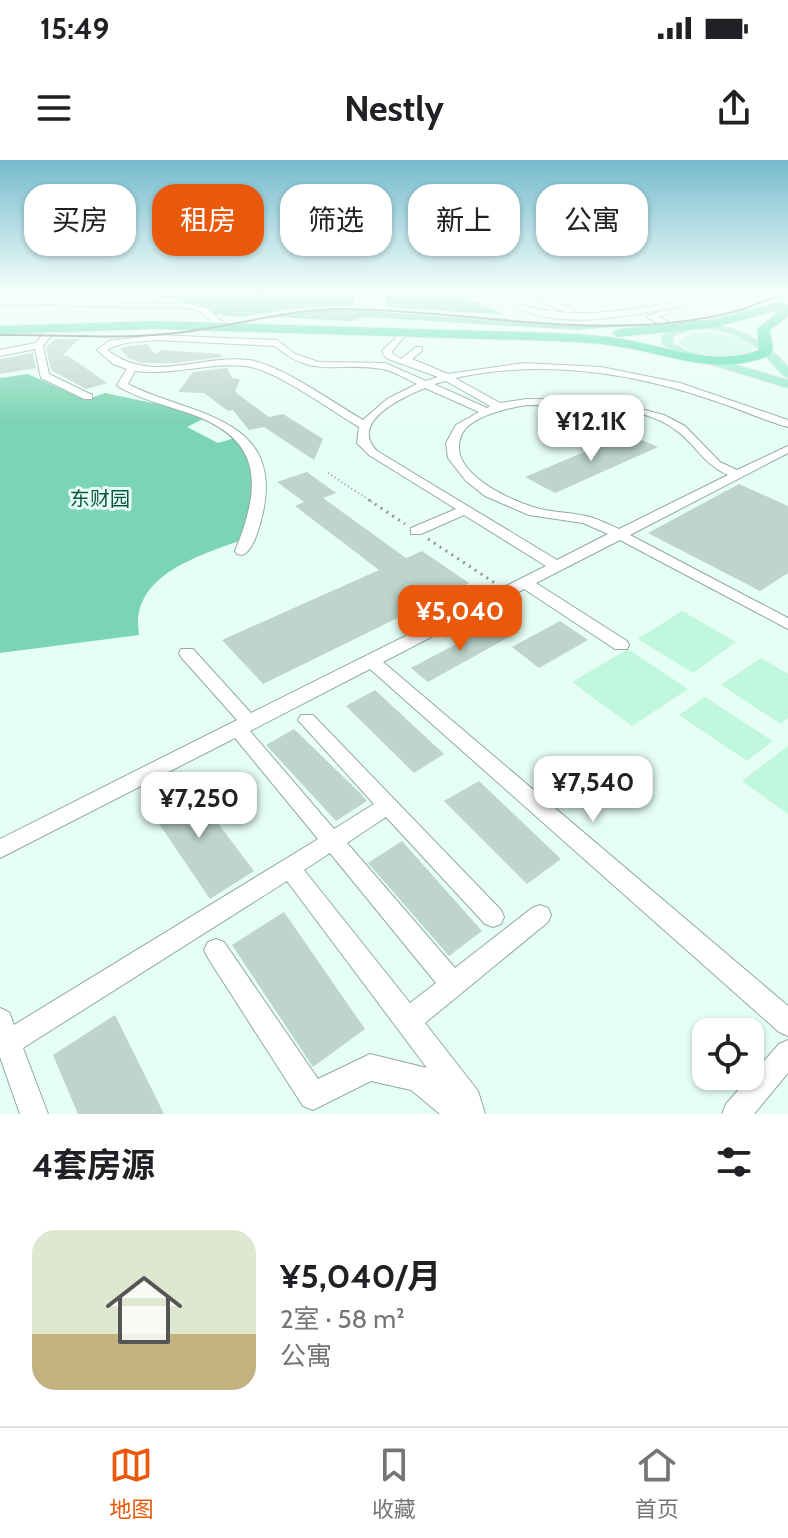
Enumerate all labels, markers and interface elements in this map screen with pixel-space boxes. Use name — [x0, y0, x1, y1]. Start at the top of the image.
text: 15:49 — [40, 10, 109, 47]
icon: menu — [32, 86, 76, 130]
text: Nestly — [344, 86, 444, 130]
icon: share — [712, 86, 756, 130]
chip: 买房 — [24, 184, 136, 256]
chip: 租房 — [152, 184, 264, 256]
chip: 筛选 — [280, 184, 392, 256]
chip: 新上 — [408, 184, 520, 256]
chip: 公寓 — [536, 184, 648, 256]
pin: ¥12.1K — [526, 395, 656, 463]
text: ¥12.1K — [556, 405, 626, 437]
park label: 东财园 — [70, 487, 130, 511]
pin: ¥5,040 — [395, 585, 525, 653]
text: ¥5,040 — [416, 595, 504, 627]
pin: ¥7,540 — [528, 756, 658, 824]
text: ¥7,540 — [552, 766, 634, 798]
pin: ¥7,250 — [134, 772, 264, 840]
text: ¥7,250 — [159, 782, 239, 814]
map controls — [692, 1018, 764, 1090]
button: locate — [692, 1018, 764, 1090]
icon: filters — [712, 1140, 756, 1184]
text: 4套房源 — [32, 1144, 155, 1186]
text: ¥5,040/月 — [280, 1255, 441, 1297]
icon: home — [96, 1262, 192, 1358]
text: 2室 · 58 m² — [280, 1303, 405, 1335]
text: 公寓 — [280, 1340, 332, 1372]
tab: 地图 — [109, 1443, 153, 1523]
tab: 收藏 — [372, 1443, 416, 1523]
tab: 首页 — [635, 1443, 679, 1523]

